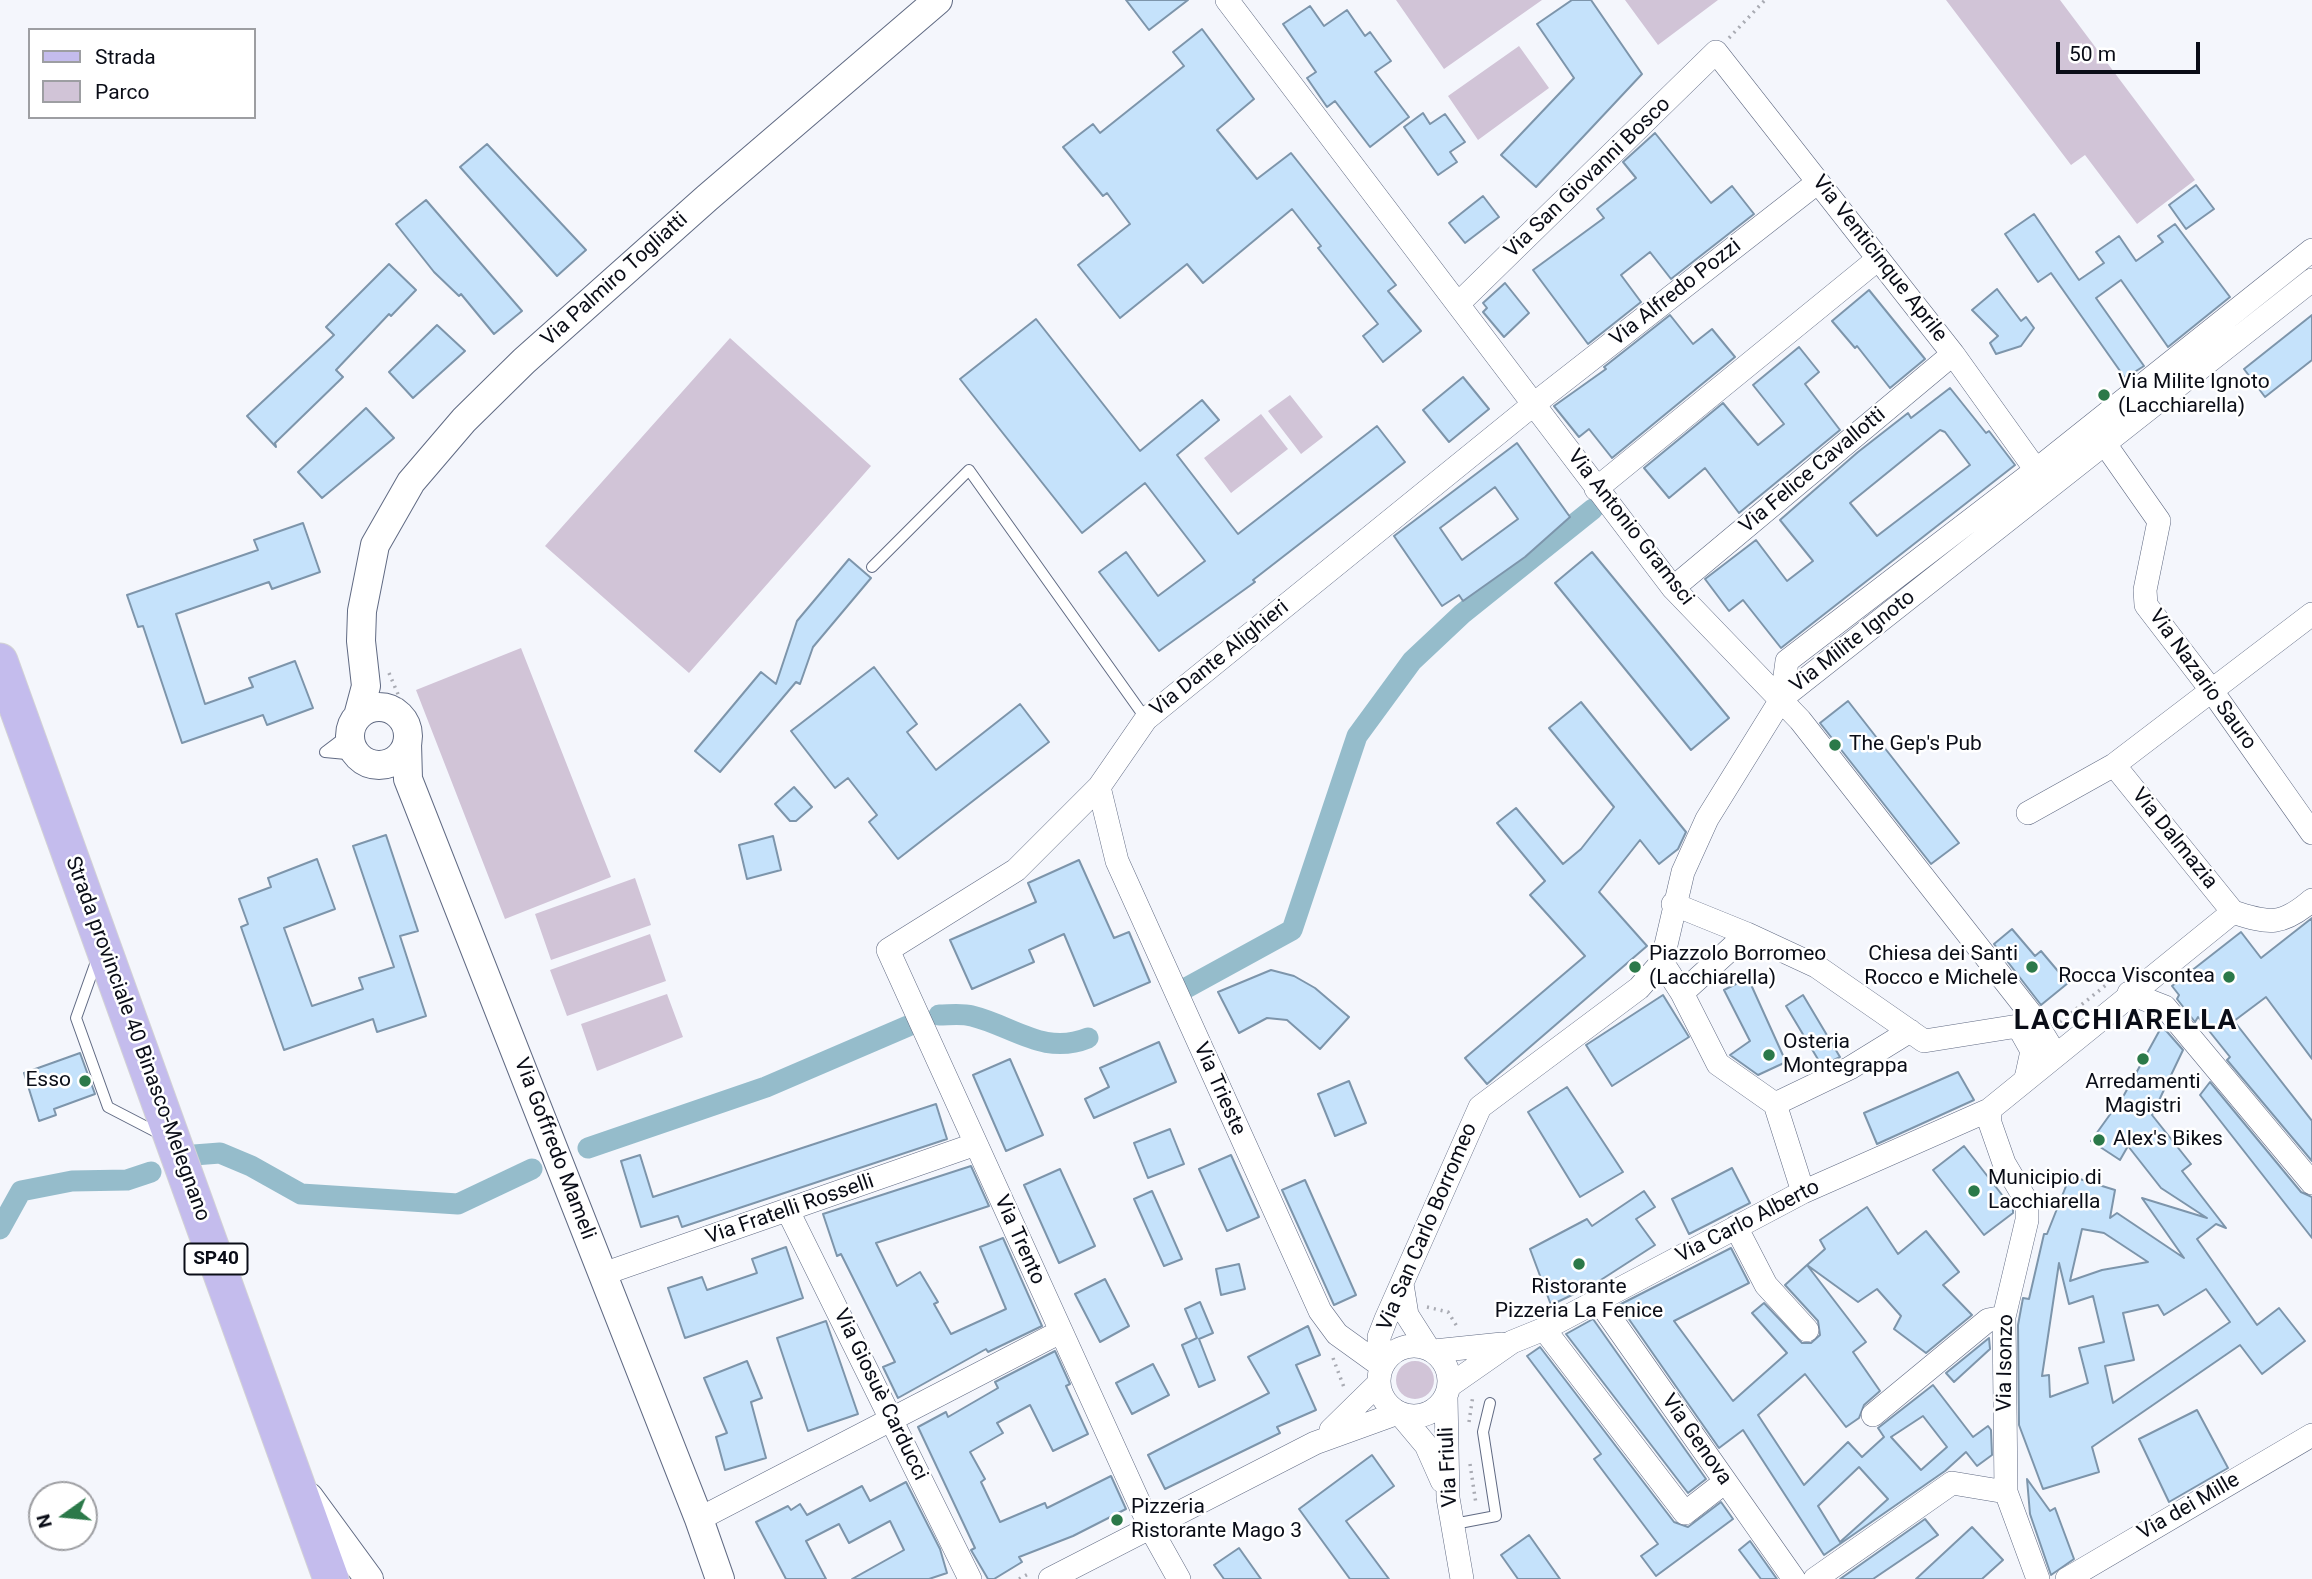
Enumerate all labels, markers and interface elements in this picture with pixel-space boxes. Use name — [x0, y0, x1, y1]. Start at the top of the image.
legend — [28, 28, 256, 119]
scale bar — [2060, 28, 2204, 72]
text: 50 m — [2069, 42, 2116, 66]
text: Strada — [95, 45, 156, 69]
text: Parco — [95, 80, 149, 104]
street label: Via San Giovanni Bosco — [1500, 92, 1676, 264]
street label: Via Venticinque Aprile — [1806, 171, 1952, 347]
street label: Via Palmiro Togliatti — [537, 208, 693, 352]
street label: Via Alfredo Pozzi — [1606, 234, 1746, 352]
place label: Via Milite Ignoto (Lacchiarella) — [2118, 370, 2270, 420]
marker: Via Milite Ignoto (Lacchiarella) — [2096, 387, 2112, 403]
street label: Via Felice Cavallotti — [1735, 403, 1891, 539]
street label: Via Antonio Gramsci — [1561, 445, 1699, 611]
street label: Via Milite Ignoto — [1785, 585, 1921, 699]
street label: Via Dante Alighieri — [1146, 595, 1294, 723]
street label: Via Nazario Sauro — [2143, 605, 2261, 755]
place label: The Gep's Pub — [1849, 732, 1982, 758]
marker: The Gep's Pub — [1827, 737, 1843, 753]
street label: Via Dalmazia — [2126, 784, 2222, 894]
street label: Strada provinciale 40 Binasco-Melegnano — [59, 853, 215, 1225]
place label: Piazzolo Borromeo (Lacchiarella) — [1649, 942, 1826, 992]
place label: Chiesa dei Santi Rocco e Michele — [1864, 942, 2018, 992]
marker: Piazzolo Borromeo (Lacchiarella) — [1627, 959, 1643, 975]
marker: Chiesa dei Santi Rocco e Michele — [2024, 959, 2040, 975]
place label: Rocca Viscontea — [2058, 964, 2215, 990]
marker: Rocca Viscontea — [2221, 969, 2237, 985]
district label: LACCHIARELLA — [2015, 1005, 2237, 1039]
place label: Osteria Montegrappa — [1783, 1030, 1908, 1080]
street label: Via Trieste — [1187, 1039, 1251, 1139]
marker: Osteria Montegrappa — [1761, 1047, 1777, 1063]
marker: Arredamenti Magistri — [2135, 1051, 2151, 1067]
street label: Via Goffredo Mameli — [508, 1055, 600, 1243]
place label: Esso — [25, 1068, 71, 1094]
place label: Arredamenti Magistri — [2085, 1070, 2201, 1120]
marker: Esso — [77, 1073, 93, 1089]
street label: Via San Carlo Borromeo — [1373, 1119, 1483, 1335]
place label: Alex's Bikes — [2113, 1127, 2223, 1153]
marker: Alex's Bikes — [2091, 1132, 2107, 1148]
place label: Municipio di Lacchiarella — [1988, 1166, 2102, 1216]
street label: Via Fratelli Rosselli — [703, 1169, 877, 1251]
street label: Via Carlo Alberto — [1672, 1175, 1824, 1269]
marker: Municipio di Lacchiarella — [1966, 1183, 1982, 1199]
street label: Via Trento — [988, 1191, 1050, 1289]
road number: SP40 — [184, 1244, 248, 1274]
marker: Ristorante Pizzeria La Fenice — [1571, 1256, 1587, 1272]
place label: Ristorante Pizzeria La Fenice — [1495, 1275, 1663, 1325]
street label: Via Giosuè Carducci — [828, 1305, 932, 1485]
street label: Via Isonzo — [1993, 1314, 2019, 1412]
street label: Via Genova — [1655, 1390, 1737, 1490]
street label: Via Friuli — [1434, 1426, 1464, 1508]
street label: Via dei Mille — [2134, 1468, 2244, 1546]
north arrow — [28, 1481, 98, 1551]
place label: Pizzeria Ristorante Mago 3 — [1131, 1495, 1302, 1545]
text: N — [31, 1512, 57, 1530]
marker: Pizzeria Ristorante Mago 3 — [1109, 1512, 1125, 1528]

